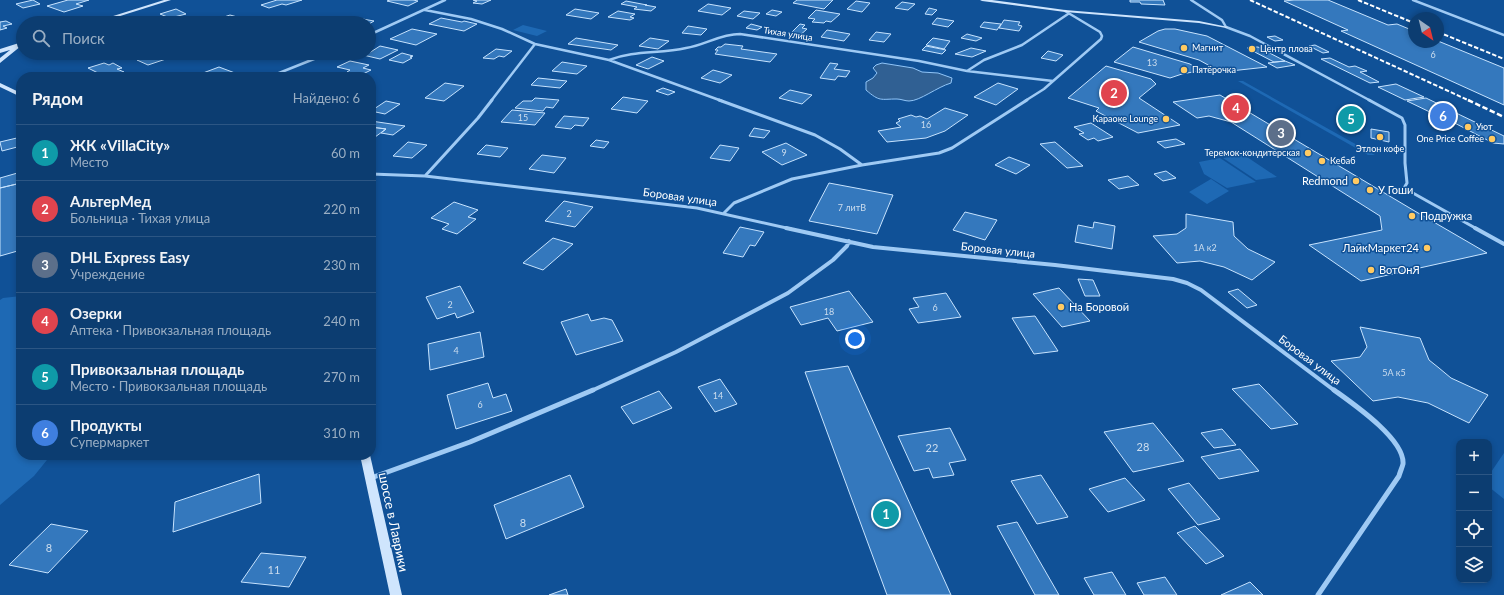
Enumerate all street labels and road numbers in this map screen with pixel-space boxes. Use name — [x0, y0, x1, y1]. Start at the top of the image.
street label: Тихая улица — [763, 24, 814, 43]
street label: Боровая улица — [642, 185, 718, 208]
street label: Боровая улица — [960, 239, 1036, 260]
street label: Боровая улица — [1277, 332, 1344, 387]
street label: шоссе в Лаврики — [376, 471, 412, 573]

